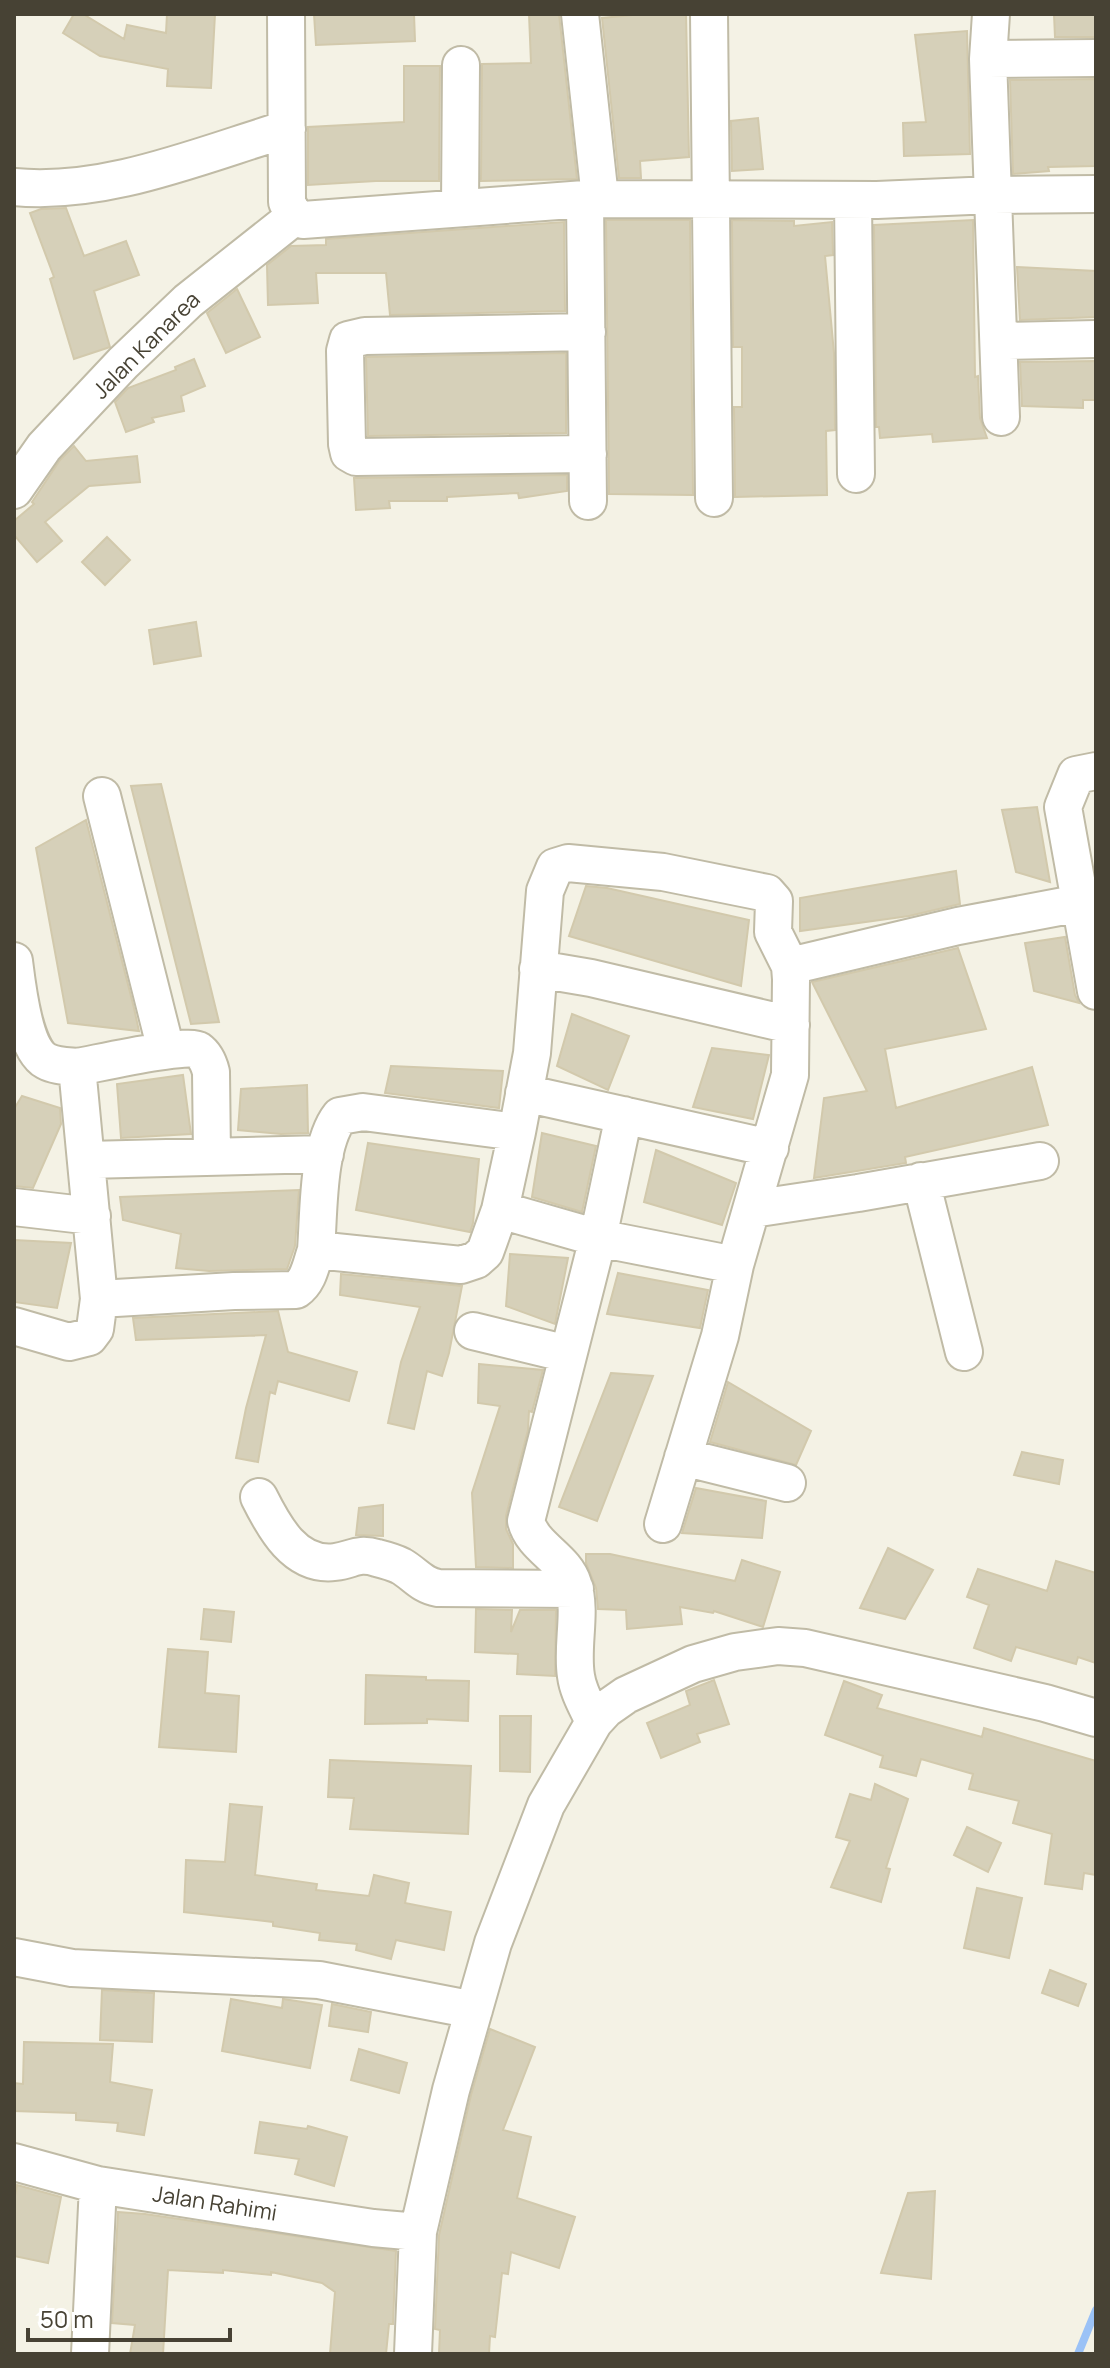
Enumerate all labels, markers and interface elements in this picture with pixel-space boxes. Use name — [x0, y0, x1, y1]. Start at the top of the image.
street label: Jalan Kanarea — [86, 285, 206, 405]
street label: Jalan Rahimi — [151, 2178, 279, 2228]
scale bar — [28, 2292, 230, 2342]
text: 50 m — [40, 2302, 94, 2335]

